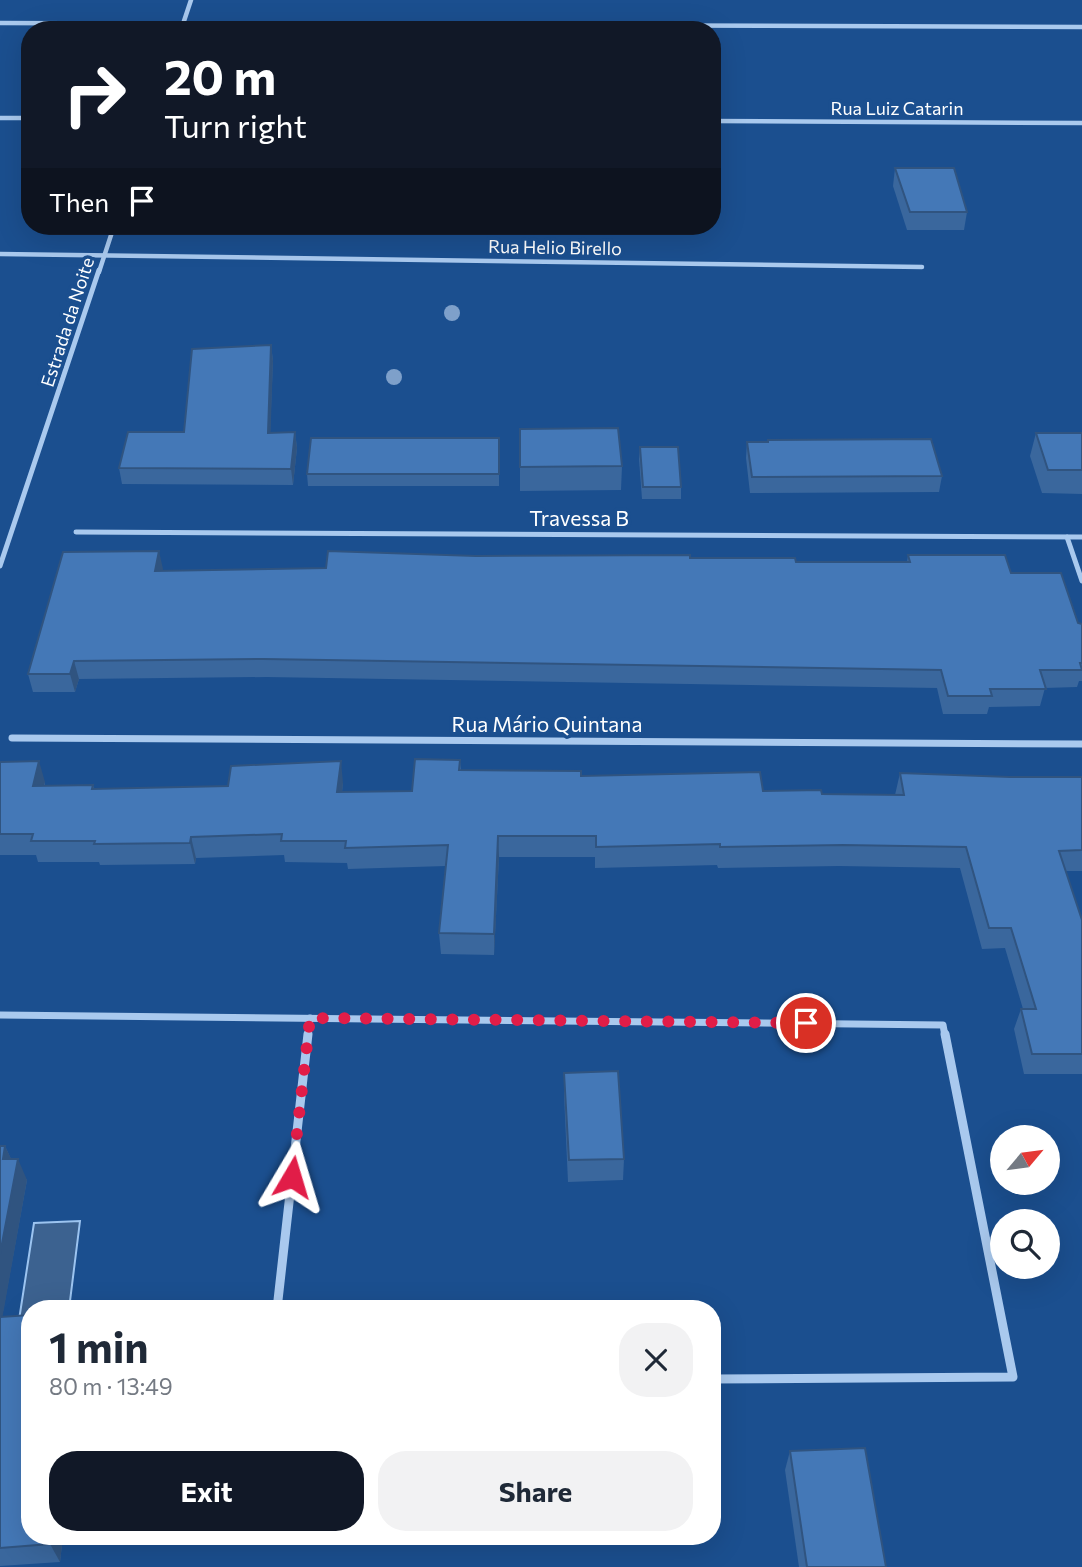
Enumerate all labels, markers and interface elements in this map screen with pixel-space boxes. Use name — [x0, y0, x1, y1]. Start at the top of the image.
text: 20 m — [164, 45, 276, 105]
icon: right — [49, 49, 140, 140]
street label: Rua Luiz Catarin — [831, 97, 963, 119]
text: Turn right — [164, 105, 307, 145]
icon: arrive — [123, 182, 161, 220]
text: Then — [49, 186, 109, 217]
street label: Rua Helio Birello — [488, 235, 622, 259]
street label: Estrada da Noite — [36, 255, 98, 389]
street label: Travessa B — [529, 505, 629, 530]
street label: Rua Mário Quintana — [452, 711, 642, 736]
pin — [776, 993, 836, 1053]
icon: arrive — [787, 1004, 825, 1042]
north arrow — [990, 1125, 1060, 1195]
map controls — [990, 1125, 1060, 1279]
position arrow — [255, 1140, 329, 1214]
button: search — [990, 1209, 1060, 1279]
text: 1 min — [49, 1320, 149, 1372]
button: close — [619, 1323, 693, 1397]
text: 80 m · 13:49 — [49, 1372, 173, 1400]
button: Exit — [49, 1451, 364, 1531]
button: Share — [378, 1451, 693, 1531]

